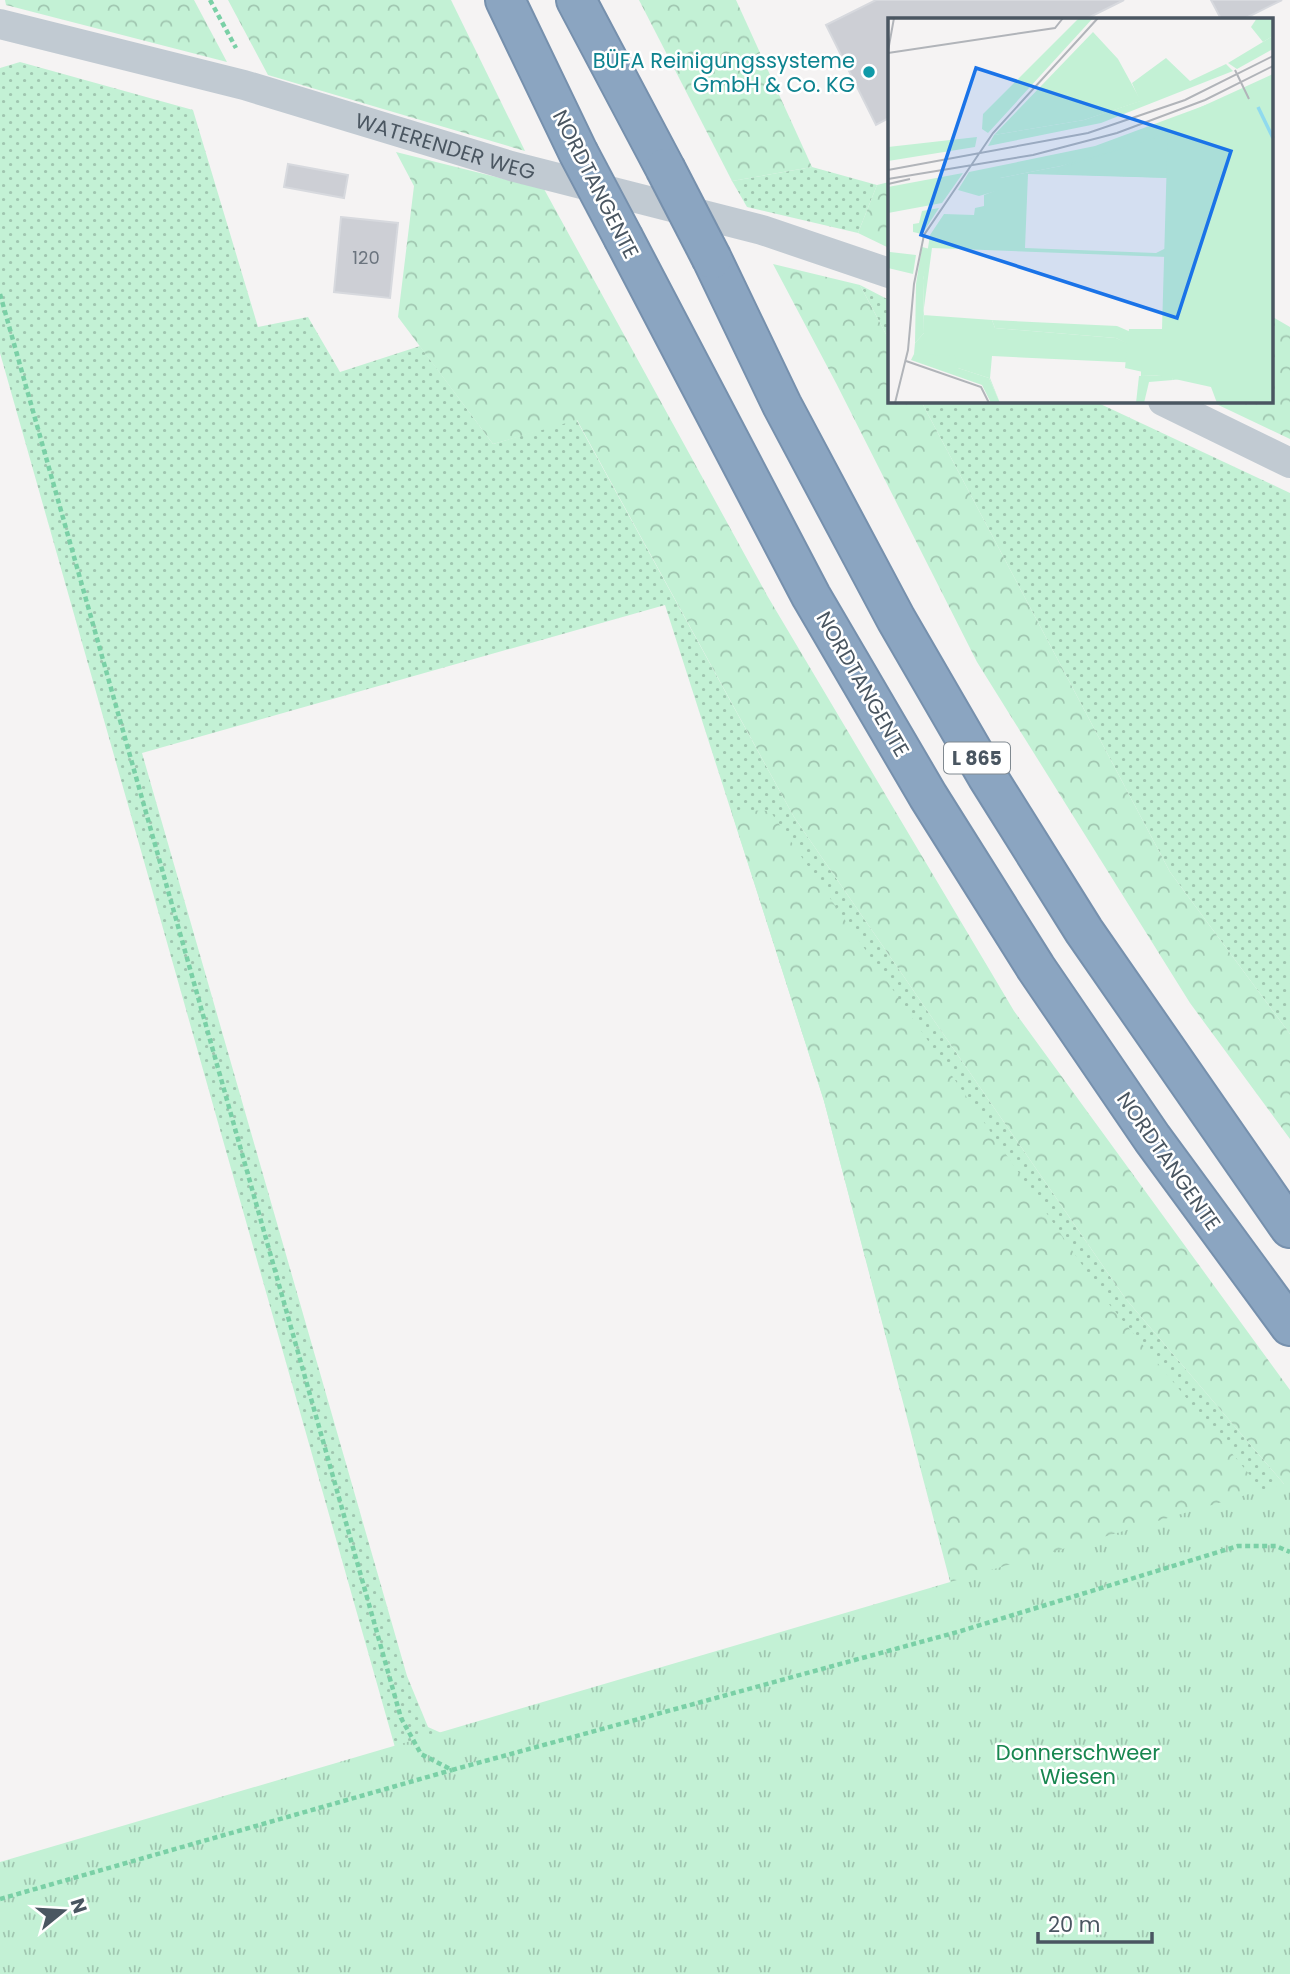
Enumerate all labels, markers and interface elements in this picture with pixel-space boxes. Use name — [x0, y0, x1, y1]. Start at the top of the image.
inset map — [888, 18, 1272, 402]
place label: BÜFA Reinigungssysteme GmbH & Co. KG — [593, 46, 855, 99]
marker: BÜFA Reinigungssysteme GmbH & Co. KG — [861, 64, 877, 80]
street label: WATERENDER WEG — [352, 105, 539, 186]
street label: NORDTANGENTE — [546, 105, 646, 263]
house number: 120 — [352, 245, 380, 270]
street label: NORDTANGENTE — [810, 606, 916, 762]
road number: L 865 — [944, 743, 1010, 774]
street label: NORDTANGENTE — [1110, 1086, 1228, 1236]
park label: Donnerschweer Wiesen — [996, 1738, 1160, 1791]
north arrow — [28, 1876, 98, 1946]
text: N — [64, 1895, 94, 1917]
scale bar — [1038, 1900, 1152, 1944]
text: 20 m — [1048, 1910, 1101, 1939]

